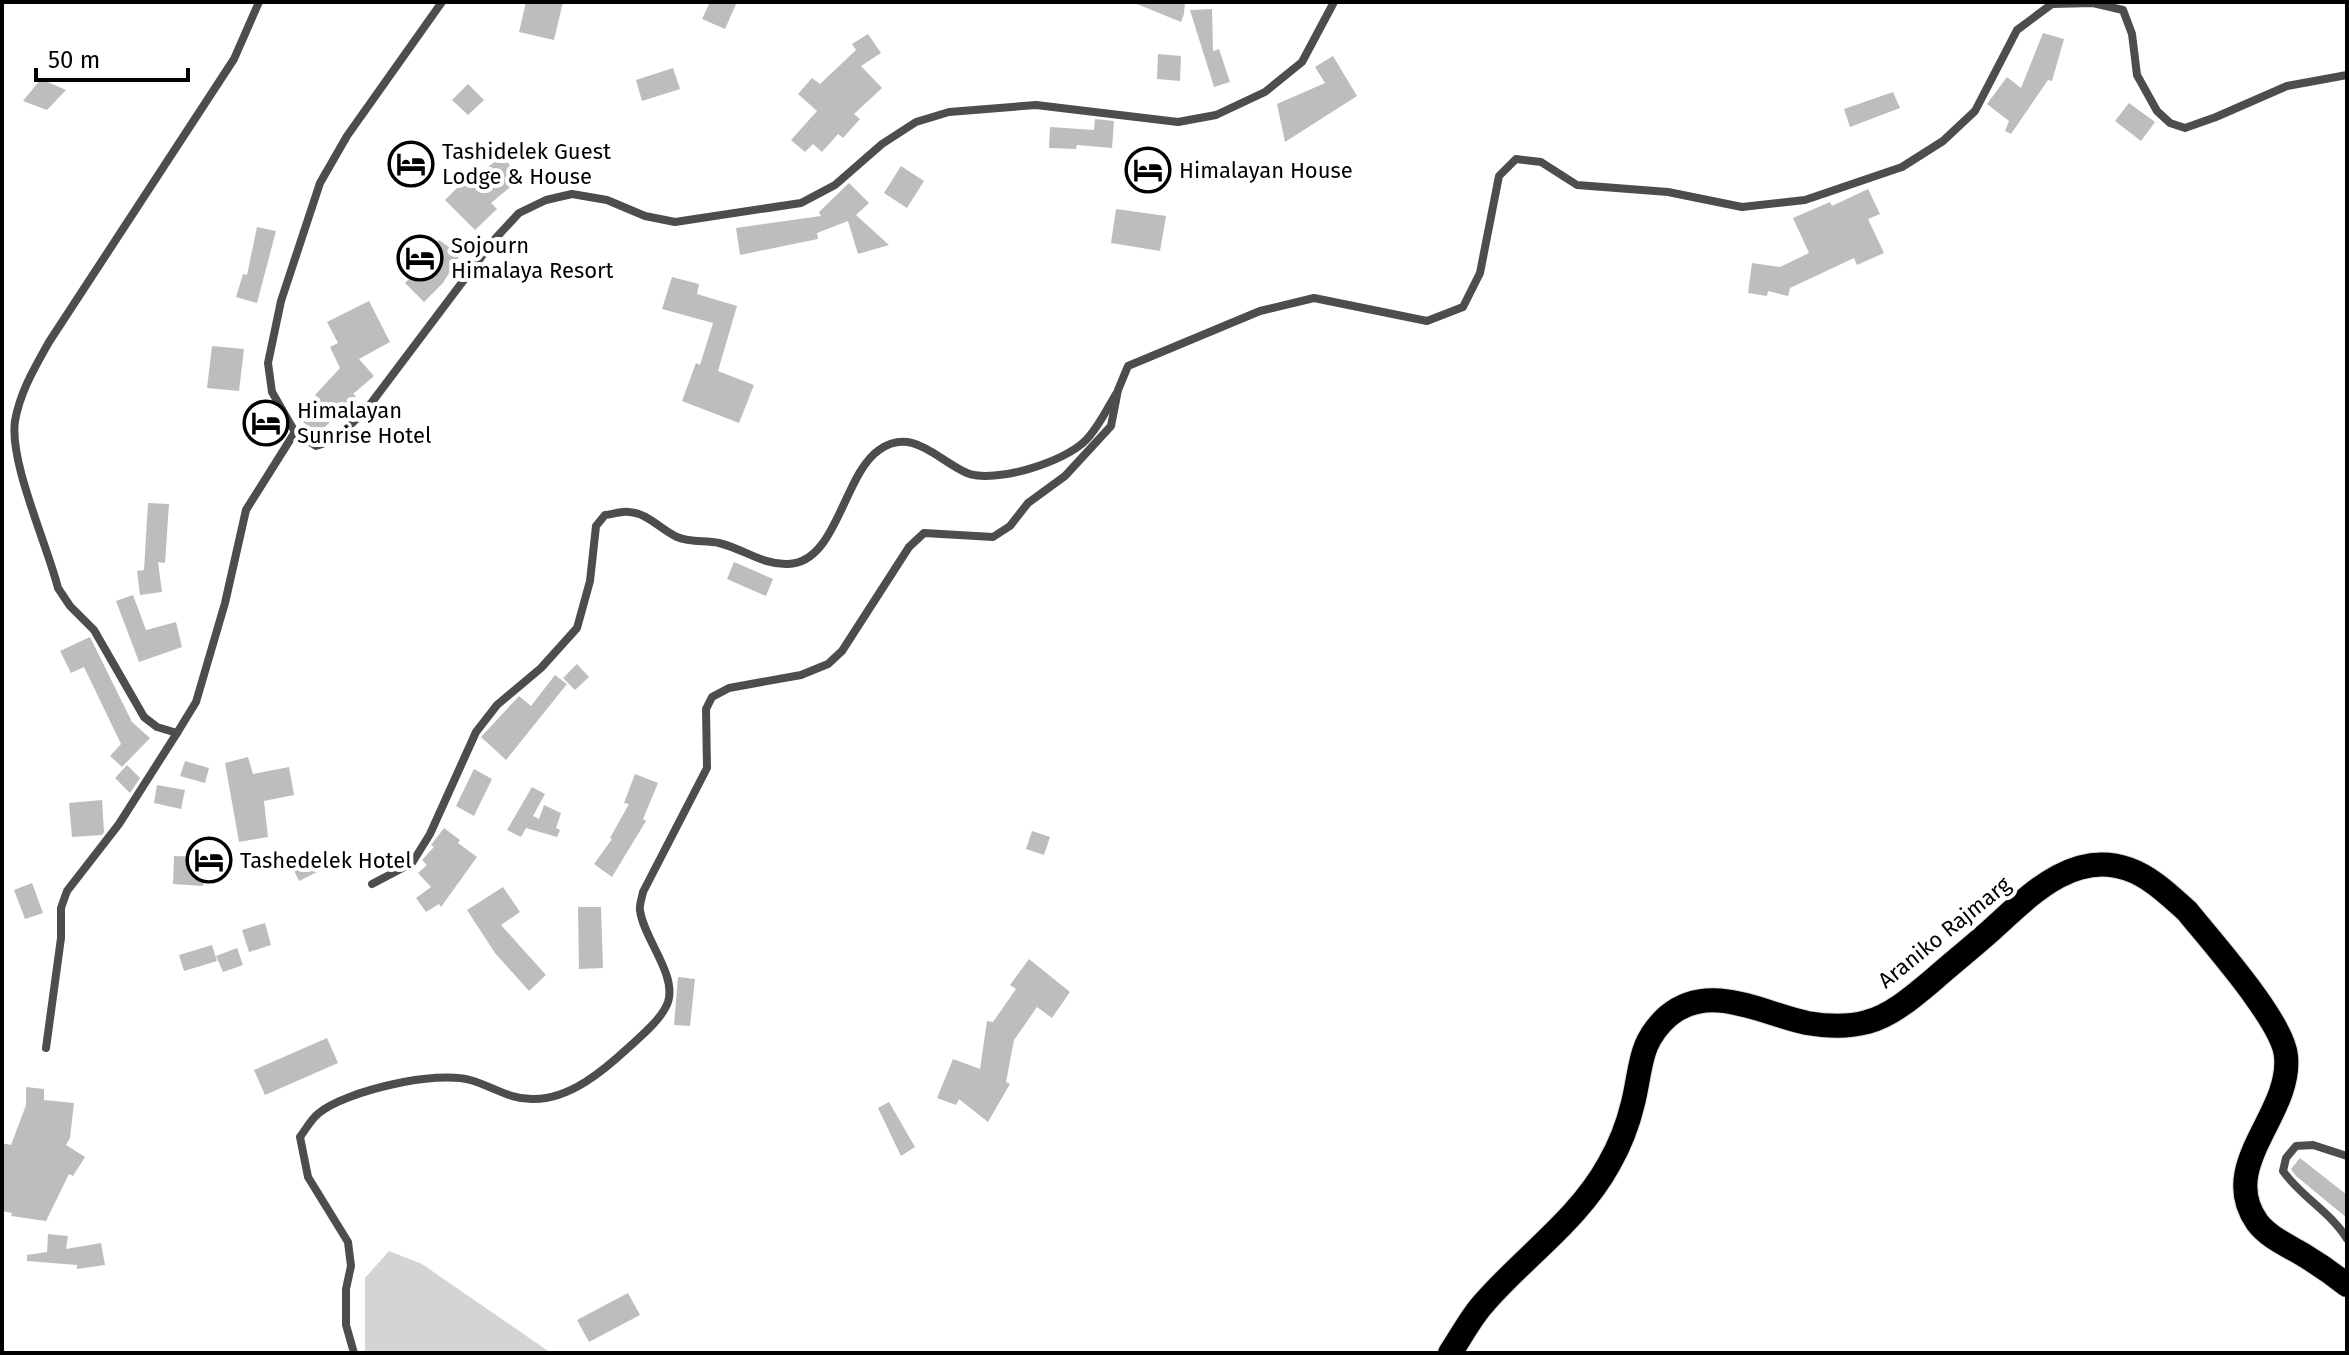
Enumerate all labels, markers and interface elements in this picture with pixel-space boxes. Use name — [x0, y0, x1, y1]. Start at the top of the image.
scale bar — [36, 32, 188, 82]
text: 50 m — [48, 46, 100, 74]
place label: Tashidelek Guest Lodge & House — [442, 138, 611, 190]
hotel icon: Tashidelek Guest Lodge & House — [387, 140, 435, 188]
hotel icon: Himalayan House — [1124, 146, 1172, 194]
place label: Himalayan House — [1179, 157, 1353, 184]
place label: Sojourn Himalaya Resort — [451, 232, 614, 284]
hotel icon: Sojourn Himalaya Resort — [396, 234, 444, 282]
place label: Himalayan Sunrise Hotel — [297, 397, 431, 449]
hotel icon: Himalayan Sunrise Hotel — [242, 399, 290, 447]
hotel icon: Tashedelek Hotel — [185, 836, 233, 884]
place label: Tashedelek Hotel — [240, 847, 412, 874]
street label: Araniko Rajmarg — [1873, 870, 2016, 994]

